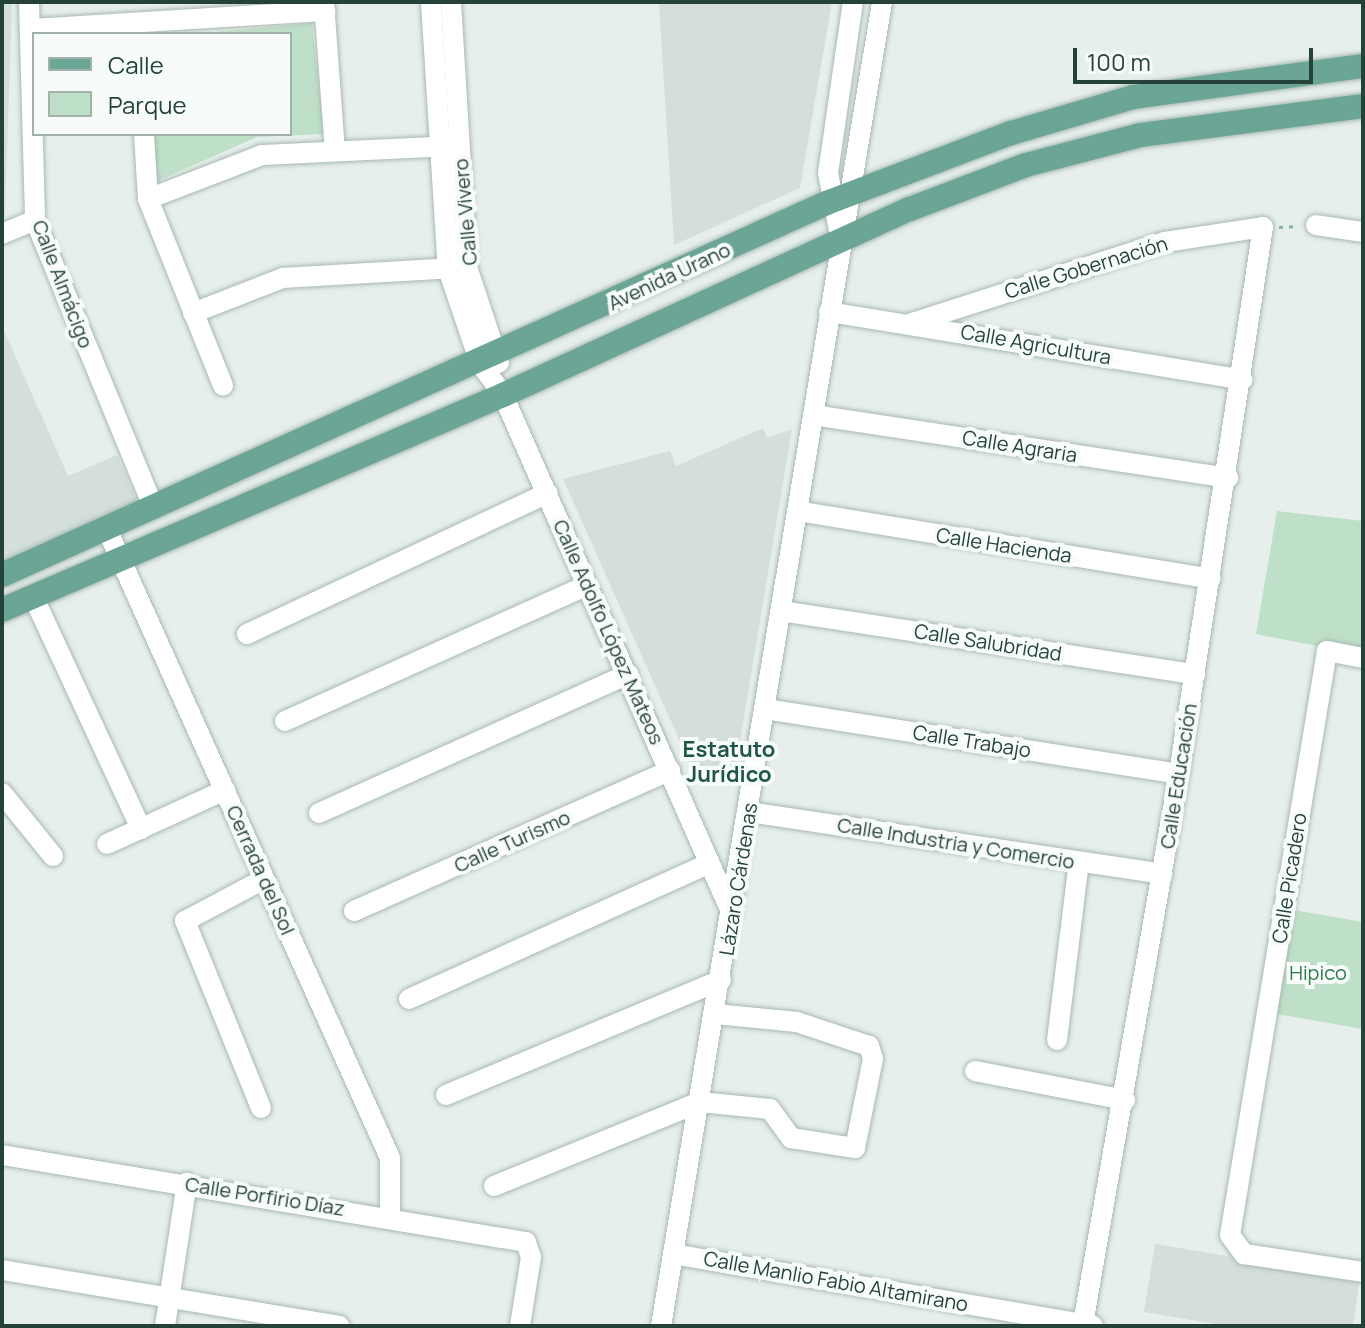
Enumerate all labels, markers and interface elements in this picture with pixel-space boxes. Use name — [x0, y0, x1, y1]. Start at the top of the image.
legend — [32, 32, 292, 136]
scale bar — [1077, 32, 1317, 82]
text: 100 m — [1087, 45, 1151, 78]
text: Calle — [108, 48, 164, 81]
text: Parque — [108, 88, 186, 121]
street label: Calle Vivero — [448, 158, 482, 266]
street label: Calle Almácigo — [28, 217, 98, 351]
street label: Calle Gobernación — [1002, 231, 1170, 303]
street label: Avenida Urano — [604, 237, 734, 315]
street label: Calle Agricultura — [959, 319, 1113, 369]
street label: Calle Agraria — [961, 425, 1079, 467]
street label: Calle Adolfo López Mateos — [548, 516, 670, 748]
street label: Calle Hacienda — [935, 522, 1073, 568]
street label: Calle Salubridad — [913, 618, 1063, 666]
street label: Calle Educación — [1155, 702, 1201, 850]
street label: Calle Trabajo — [911, 720, 1033, 762]
district label: Estatuto Jurídico — [683, 736, 775, 788]
street label: Lázaro Cárdenas — [714, 801, 762, 957]
street label: Cerrada del Sol — [222, 802, 300, 938]
street label: Calle Turismo — [450, 805, 574, 877]
street label: Calle Picadero — [1267, 811, 1311, 945]
street label: Calle Industria y Comercio — [836, 812, 1076, 874]
park label: Hipico — [1289, 960, 1347, 984]
street label: Calle Porfirio Díaz — [184, 1172, 346, 1220]
street label: Calle Manlio Fabio Altamirano — [702, 1246, 970, 1316]

